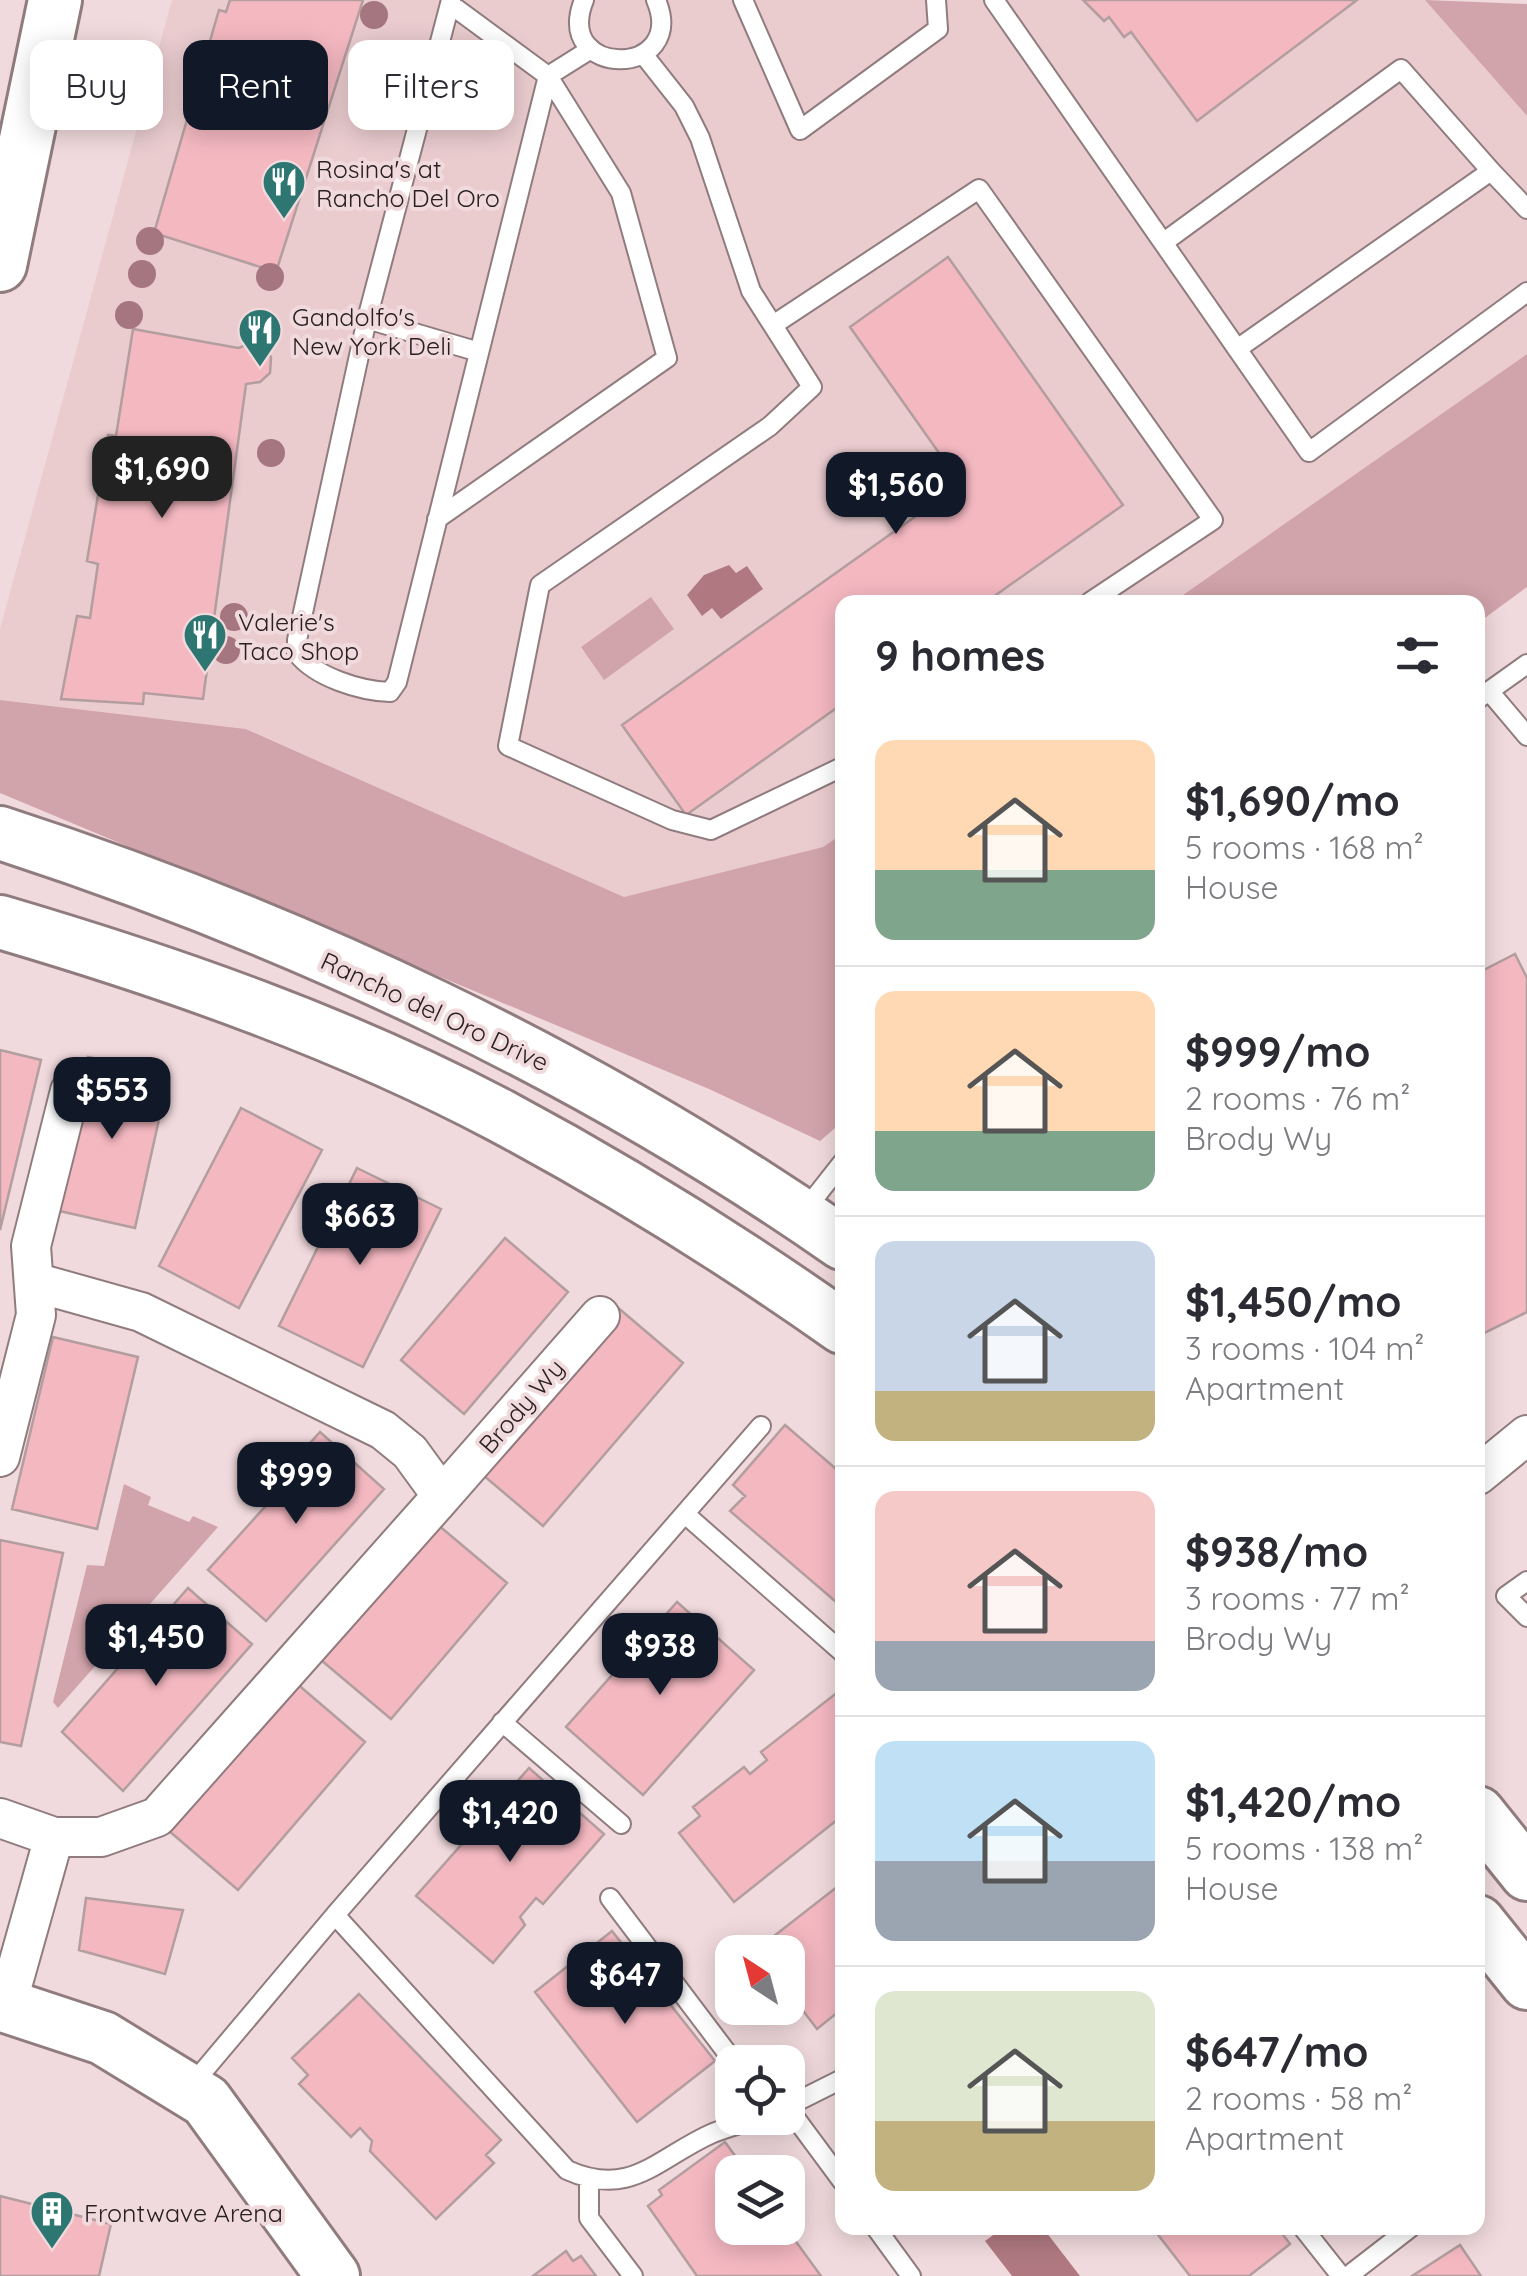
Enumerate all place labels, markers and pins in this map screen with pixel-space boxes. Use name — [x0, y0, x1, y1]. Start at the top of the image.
place label: Rosina's at Rancho Del Oro — [316, 153, 500, 213]
restaurant icon: Rosina's at Rancho Del Oro — [261, 159, 307, 220]
place label: Gandolfo's New York Deli — [292, 301, 451, 361]
restaurant icon: Gandolfo's New York Deli — [237, 307, 283, 368]
pin: $1,690 — [81, 436, 243, 521]
pin: $1,560 — [815, 452, 977, 537]
place label: Valerie's Taco Shop — [238, 606, 359, 666]
restaurant icon: Valerie's Taco Shop — [182, 612, 228, 673]
pin: $553 — [53, 1057, 171, 1142]
pin: $663 — [301, 1183, 419, 1268]
pin: $999 — [237, 1442, 355, 1527]
pin: $1,450 — [75, 1604, 237, 1689]
pin: $938 — [601, 1613, 719, 1698]
pin: $1,420 — [429, 1780, 591, 1865]
pin: $647 — [566, 1942, 684, 2027]
building icon: Frontwave Arena — [29, 2189, 75, 2250]
place label: Frontwave Arena — [84, 2197, 283, 2228]

